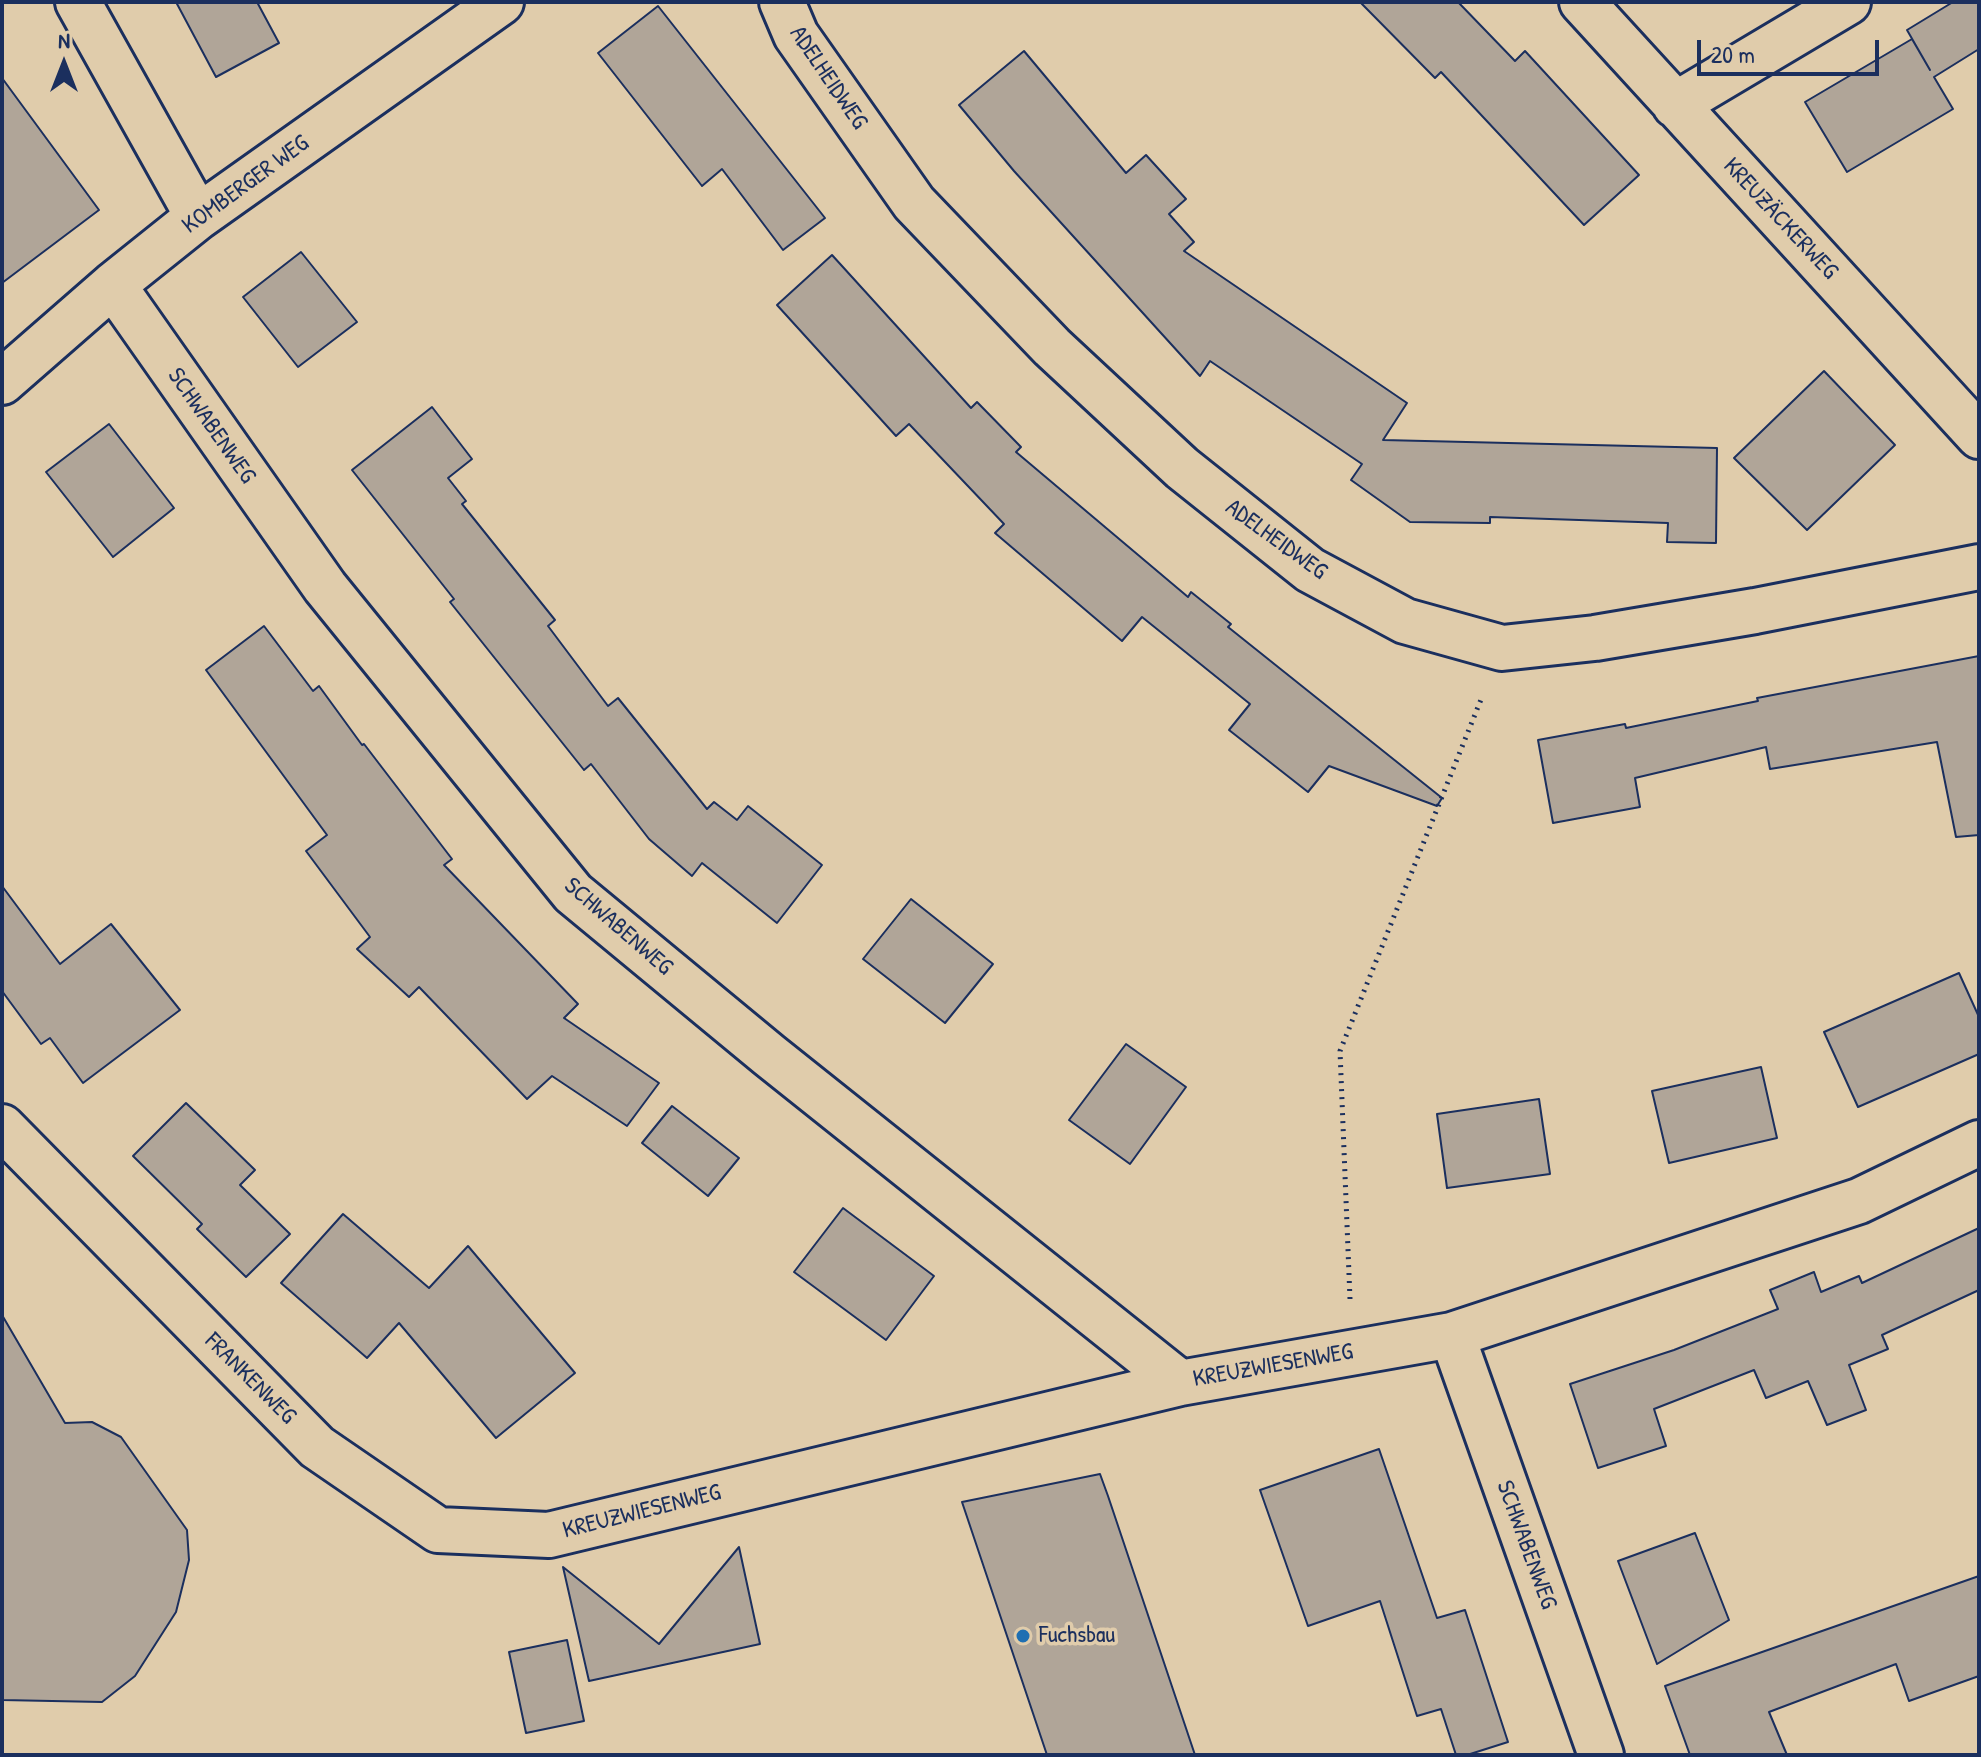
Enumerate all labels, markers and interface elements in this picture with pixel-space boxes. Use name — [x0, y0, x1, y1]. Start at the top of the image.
street label: ADELHEIDWEG — [783, 21, 873, 135]
north arrow — [24, 24, 104, 104]
scale bar — [1701, 24, 1883, 74]
text: N — [58, 25, 70, 55]
text: 20 m — [1711, 38, 1755, 70]
street label: KOMBERGER WEG — [177, 129, 315, 241]
street label: KREUZÄCKERWEG — [1717, 152, 1843, 286]
street label: SCHWABENWEG — [161, 363, 261, 489]
street label: ADELHEIDWEG — [1220, 494, 1332, 586]
street label: SCHWABENWEG — [558, 872, 678, 982]
street label: FRANKENWEG — [198, 1327, 302, 1431]
street label: KREUZWIESENWEG — [1191, 1338, 1355, 1394]
street label: SCHWABENWEG — [1489, 1477, 1563, 1613]
street label: KREUZWIESENWEG — [560, 1478, 724, 1546]
place label: Fuchsbau — [1039, 1622, 1115, 1650]
marker: Fuchsbau — [1014, 1627, 1032, 1645]

